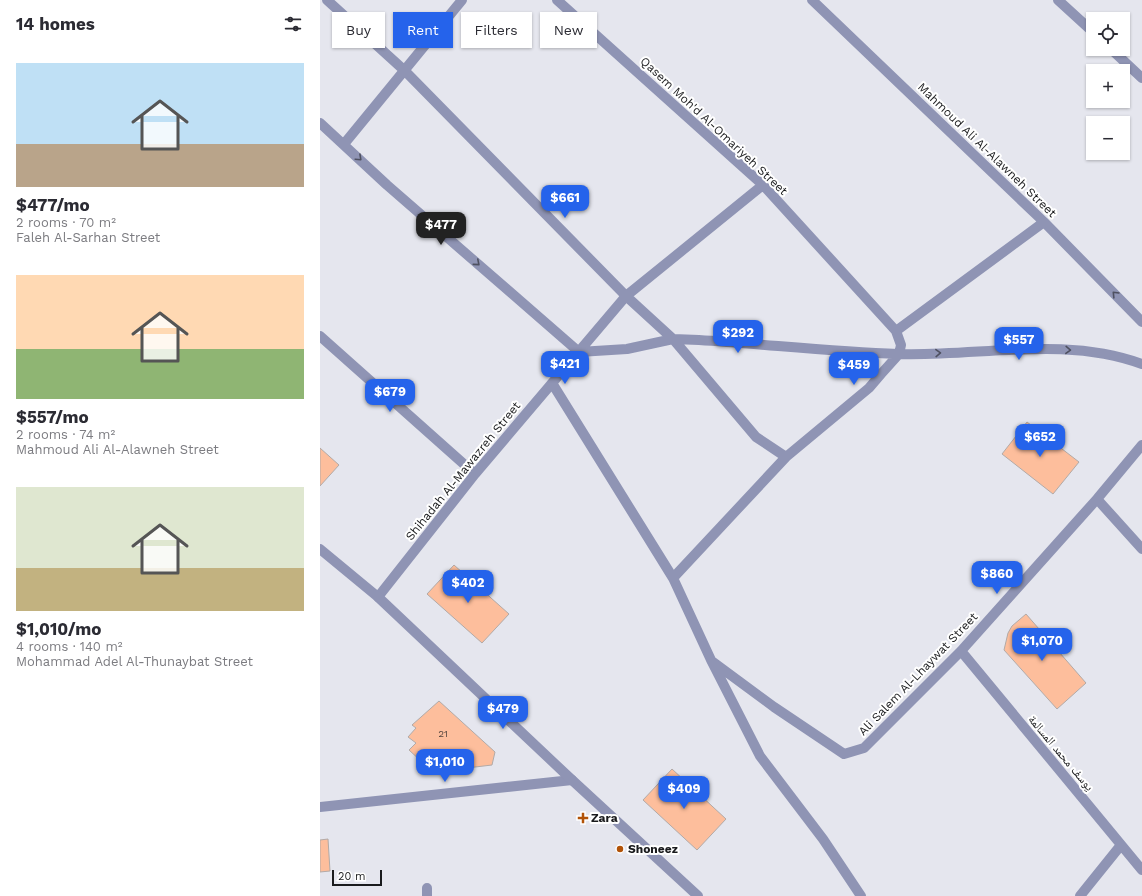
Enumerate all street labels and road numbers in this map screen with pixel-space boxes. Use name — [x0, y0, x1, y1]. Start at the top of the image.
street label: Qasem Moh'd Al-Omariyeh Street — [638, 54, 790, 198]
street label: Mahmoud Ali Al-Alawneh Street — [915, 80, 1059, 220]
street label: Shihadah Al-Mawazreh Street — [403, 399, 523, 543]
street label: Ali Salem Al-Lhaywat Street — [856, 610, 980, 738]
street label: يوسف محمد المسالمة — [1025, 712, 1097, 794]

